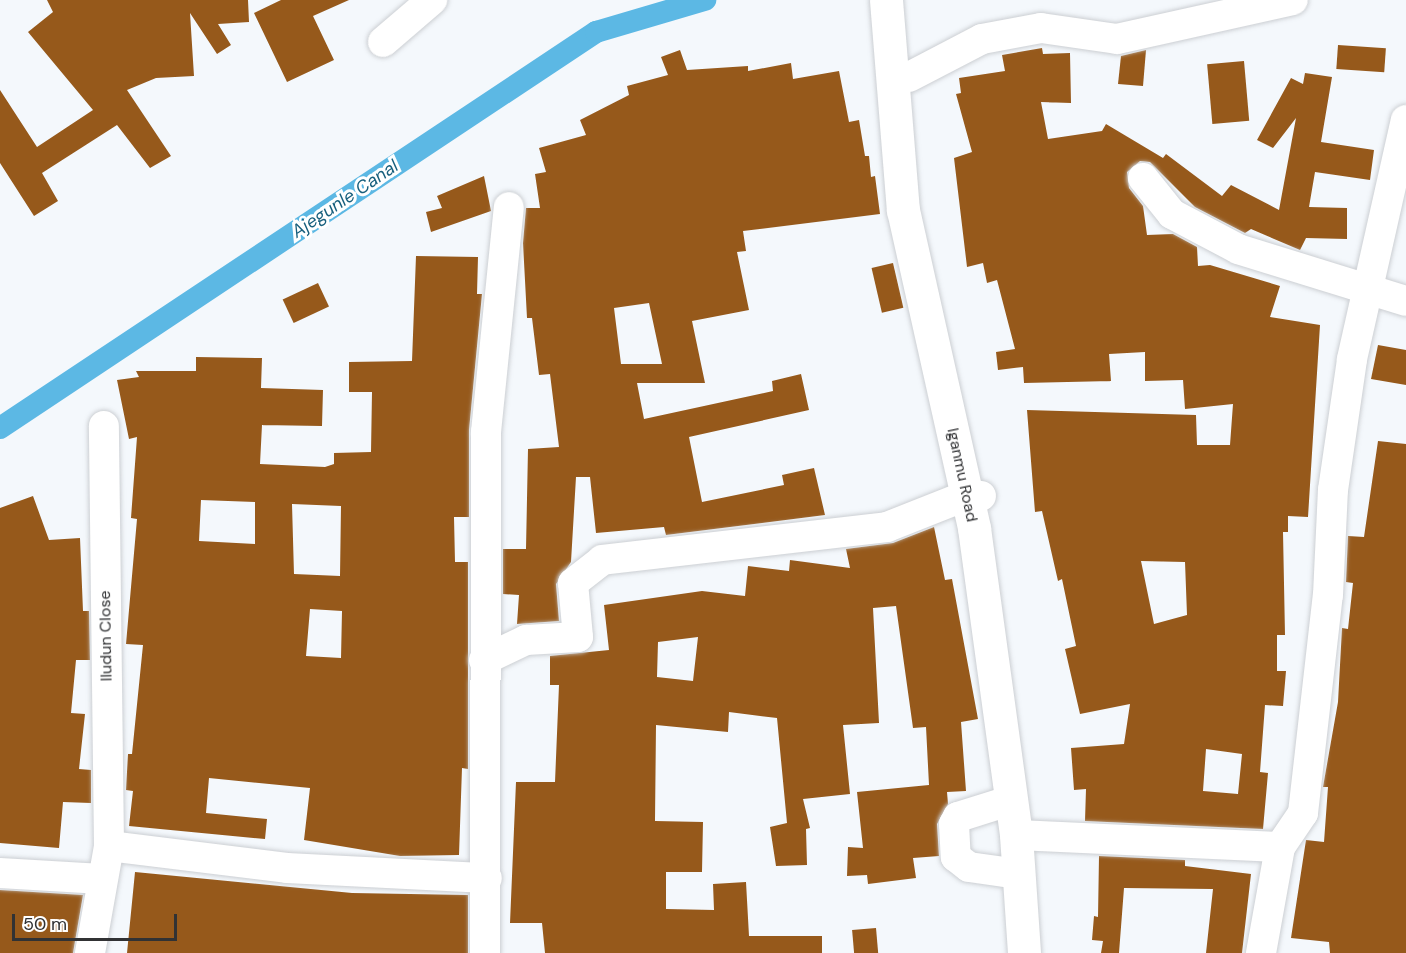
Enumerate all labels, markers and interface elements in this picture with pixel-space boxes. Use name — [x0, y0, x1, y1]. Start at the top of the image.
water label: Ajegunle Canal — [288, 155, 402, 243]
street label: Iganmu Road — [943, 426, 981, 524]
street label: Iludun Close — [96, 590, 116, 682]
scale bar — [15, 902, 180, 940]
text: 50 m — [23, 912, 67, 936]

